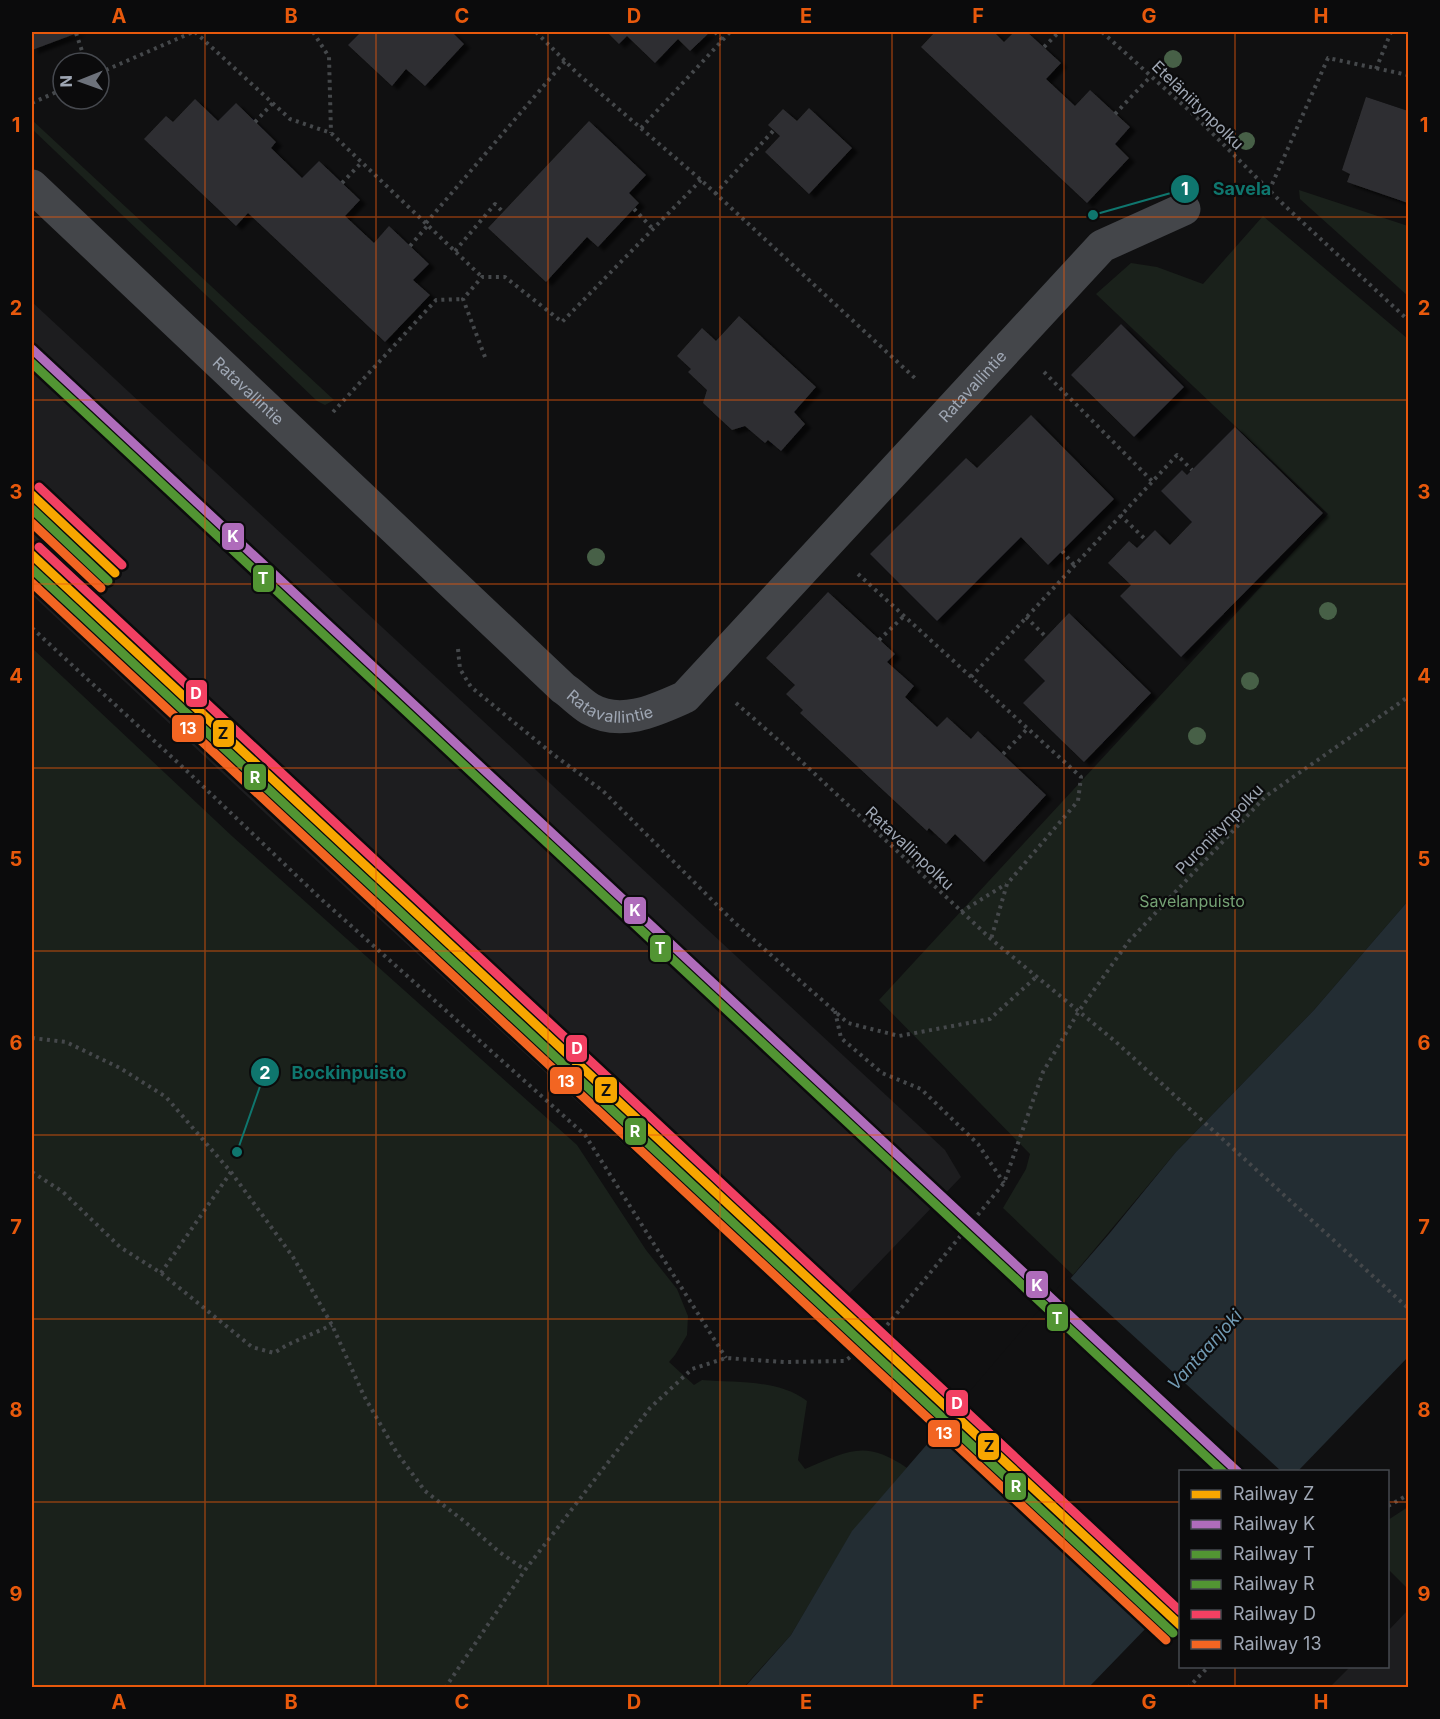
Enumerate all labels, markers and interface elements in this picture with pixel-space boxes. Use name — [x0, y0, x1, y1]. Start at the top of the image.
text: A — [112, 4, 127, 28]
text: B — [284, 4, 298, 28]
text: C — [455, 4, 469, 28]
text: D — [627, 4, 641, 28]
text: E — [800, 4, 812, 28]
text: F — [972, 4, 984, 28]
text: G — [1141, 4, 1157, 28]
text: H — [1314, 4, 1328, 28]
north arrow — [51, 51, 111, 111]
street label: Eteläniitynpolku — [1148, 56, 1248, 154]
text: N — [56, 75, 76, 88]
text: 1 — [12, 113, 20, 137]
text: 1 — [1420, 113, 1428, 137]
callout: Savela — [1170, 171, 1283, 207]
text: 1 — [1181, 178, 1189, 199]
text: Savela — [1213, 178, 1271, 199]
text: 2 — [10, 296, 22, 320]
text: 2 — [1418, 296, 1430, 320]
street label: Ratavallintie — [934, 346, 1010, 426]
street label: Ratavallintie — [209, 352, 288, 429]
text: 3 — [10, 480, 22, 504]
text: 3 — [1418, 480, 1430, 504]
line badge: K — [221, 522, 245, 551]
text: K — [227, 526, 239, 546]
line badge: T — [252, 564, 275, 593]
text: T — [258, 568, 269, 588]
text: 4 — [9, 664, 23, 688]
text: 4 — [1417, 664, 1431, 688]
line badge: D — [185, 679, 208, 708]
text: D — [190, 683, 202, 703]
street label: Ratavallintie — [563, 685, 655, 727]
line badge: 13 — [171, 714, 205, 743]
text: 13 — [179, 718, 197, 738]
line badge: Z — [212, 719, 235, 748]
text: Z — [218, 723, 228, 743]
line badge: R — [243, 763, 267, 791]
text: R — [250, 767, 261, 787]
street label: Puroniitynpolku — [1171, 780, 1267, 878]
street label: Ratavallinpolku — [862, 802, 958, 894]
text: 5 — [10, 847, 22, 871]
text: 5 — [1418, 847, 1430, 871]
park label: Savelanpuisto — [1139, 891, 1245, 911]
line badge: K — [623, 896, 647, 925]
text: K — [629, 900, 641, 920]
line badge: T — [649, 934, 672, 963]
text: T — [655, 938, 666, 958]
text: 6 — [10, 1031, 23, 1055]
text: 6 — [1418, 1031, 1431, 1055]
line badge: D — [565, 1034, 588, 1063]
text: D — [571, 1038, 583, 1058]
callout: Bockinpuisto — [250, 1054, 419, 1090]
text: 2 — [259, 1062, 271, 1083]
text: Bockinpuisto — [291, 1062, 407, 1083]
line badge: 13 — [549, 1066, 583, 1095]
text: 13 — [557, 1071, 575, 1091]
line badge: Z — [594, 1076, 618, 1104]
text: Z — [601, 1080, 611, 1100]
line badge: R — [624, 1117, 647, 1146]
text: R — [630, 1121, 641, 1141]
text: 7 — [10, 1215, 22, 1239]
text: 7 — [1418, 1215, 1430, 1239]
line badge: K — [1025, 1270, 1049, 1299]
text: K — [1031, 1275, 1043, 1295]
line badge: T — [1046, 1303, 1069, 1332]
water label: Vantaanjoki — [1163, 1305, 1247, 1394]
text: T — [1052, 1308, 1063, 1328]
line badge: D — [945, 1389, 969, 1417]
text: D — [951, 1393, 963, 1413]
text: 8 — [9, 1398, 23, 1422]
text: 8 — [1417, 1398, 1431, 1422]
line badge: 13 — [927, 1419, 961, 1448]
text: 13 — [935, 1423, 953, 1443]
line badge: Z — [977, 1432, 1000, 1461]
text: Z — [984, 1436, 994, 1456]
legend — [1179, 1470, 1389, 1668]
line badge: R — [1004, 1472, 1027, 1501]
text: R — [1011, 1476, 1022, 1496]
text: Railway Z — [1233, 1483, 1314, 1504]
text: Railway K — [1233, 1513, 1315, 1534]
text: Railway T — [1233, 1543, 1315, 1564]
text: Railway R — [1233, 1573, 1315, 1594]
text: 9 — [10, 1582, 23, 1606]
text: 9 — [1418, 1582, 1431, 1606]
text: Railway D — [1233, 1603, 1316, 1624]
text: Railway 13 — [1233, 1633, 1322, 1654]
text: A — [112, 1690, 127, 1714]
text: B — [284, 1690, 298, 1714]
text: C — [455, 1690, 469, 1714]
text: D — [627, 1690, 641, 1714]
text: E — [800, 1690, 812, 1714]
text: F — [972, 1690, 984, 1714]
text: G — [1141, 1690, 1157, 1714]
text: H — [1314, 1690, 1328, 1714]

